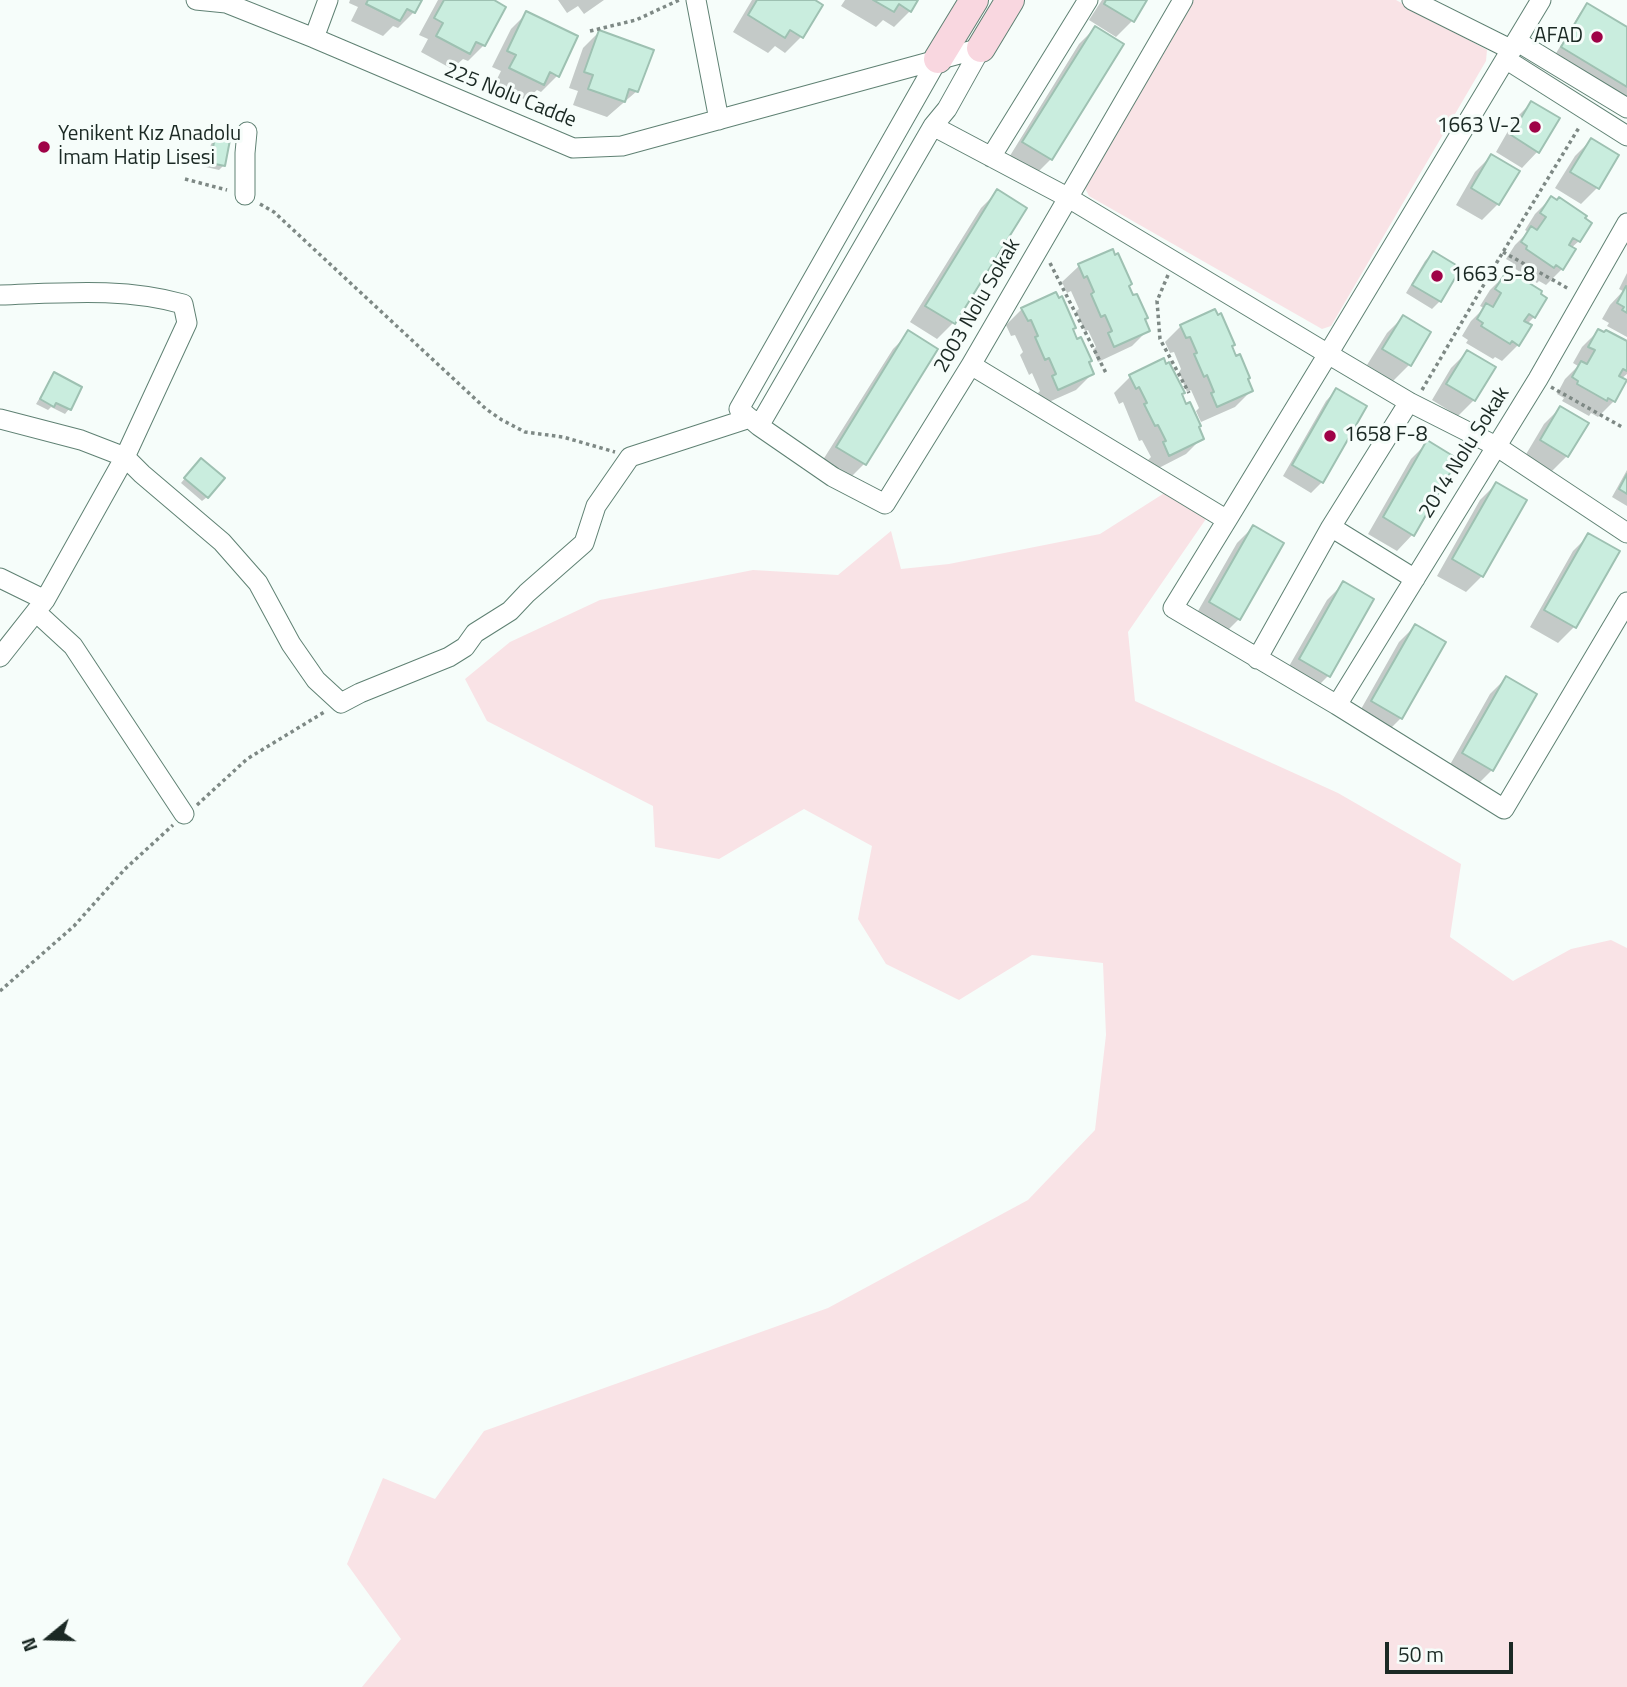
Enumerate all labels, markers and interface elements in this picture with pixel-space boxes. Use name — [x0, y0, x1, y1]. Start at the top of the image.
place label: AFAD — [1534, 24, 1583, 50]
marker: AFAD — [1589, 29, 1605, 45]
street label: 225 Nolu Cadde — [440, 58, 580, 134]
place label: 1663 V-2 — [1437, 114, 1521, 140]
marker: 1663 V-2 — [1527, 119, 1543, 135]
place label: Yenikent Kız Anadolu İmam Hatip Lisesi — [58, 122, 241, 172]
marker: Yenikent Kız Anadolu İmam Hatip Lisesi — [36, 139, 52, 155]
street label: 2003 Nolu Sokak — [929, 235, 1027, 377]
place label: 1663 S-8 — [1451, 263, 1535, 289]
marker: 1663 S-8 — [1429, 268, 1445, 284]
street label: 2014 Nolu Sokak — [1414, 383, 1516, 523]
place label: 1658 F-8 — [1344, 423, 1428, 449]
marker: 1658 F-8 — [1322, 428, 1338, 444]
north arrow — [14, 1603, 84, 1673]
scale bar — [1389, 1628, 1517, 1672]
text: N — [13, 1634, 45, 1656]
text: 50 m — [1398, 1638, 1444, 1670]

